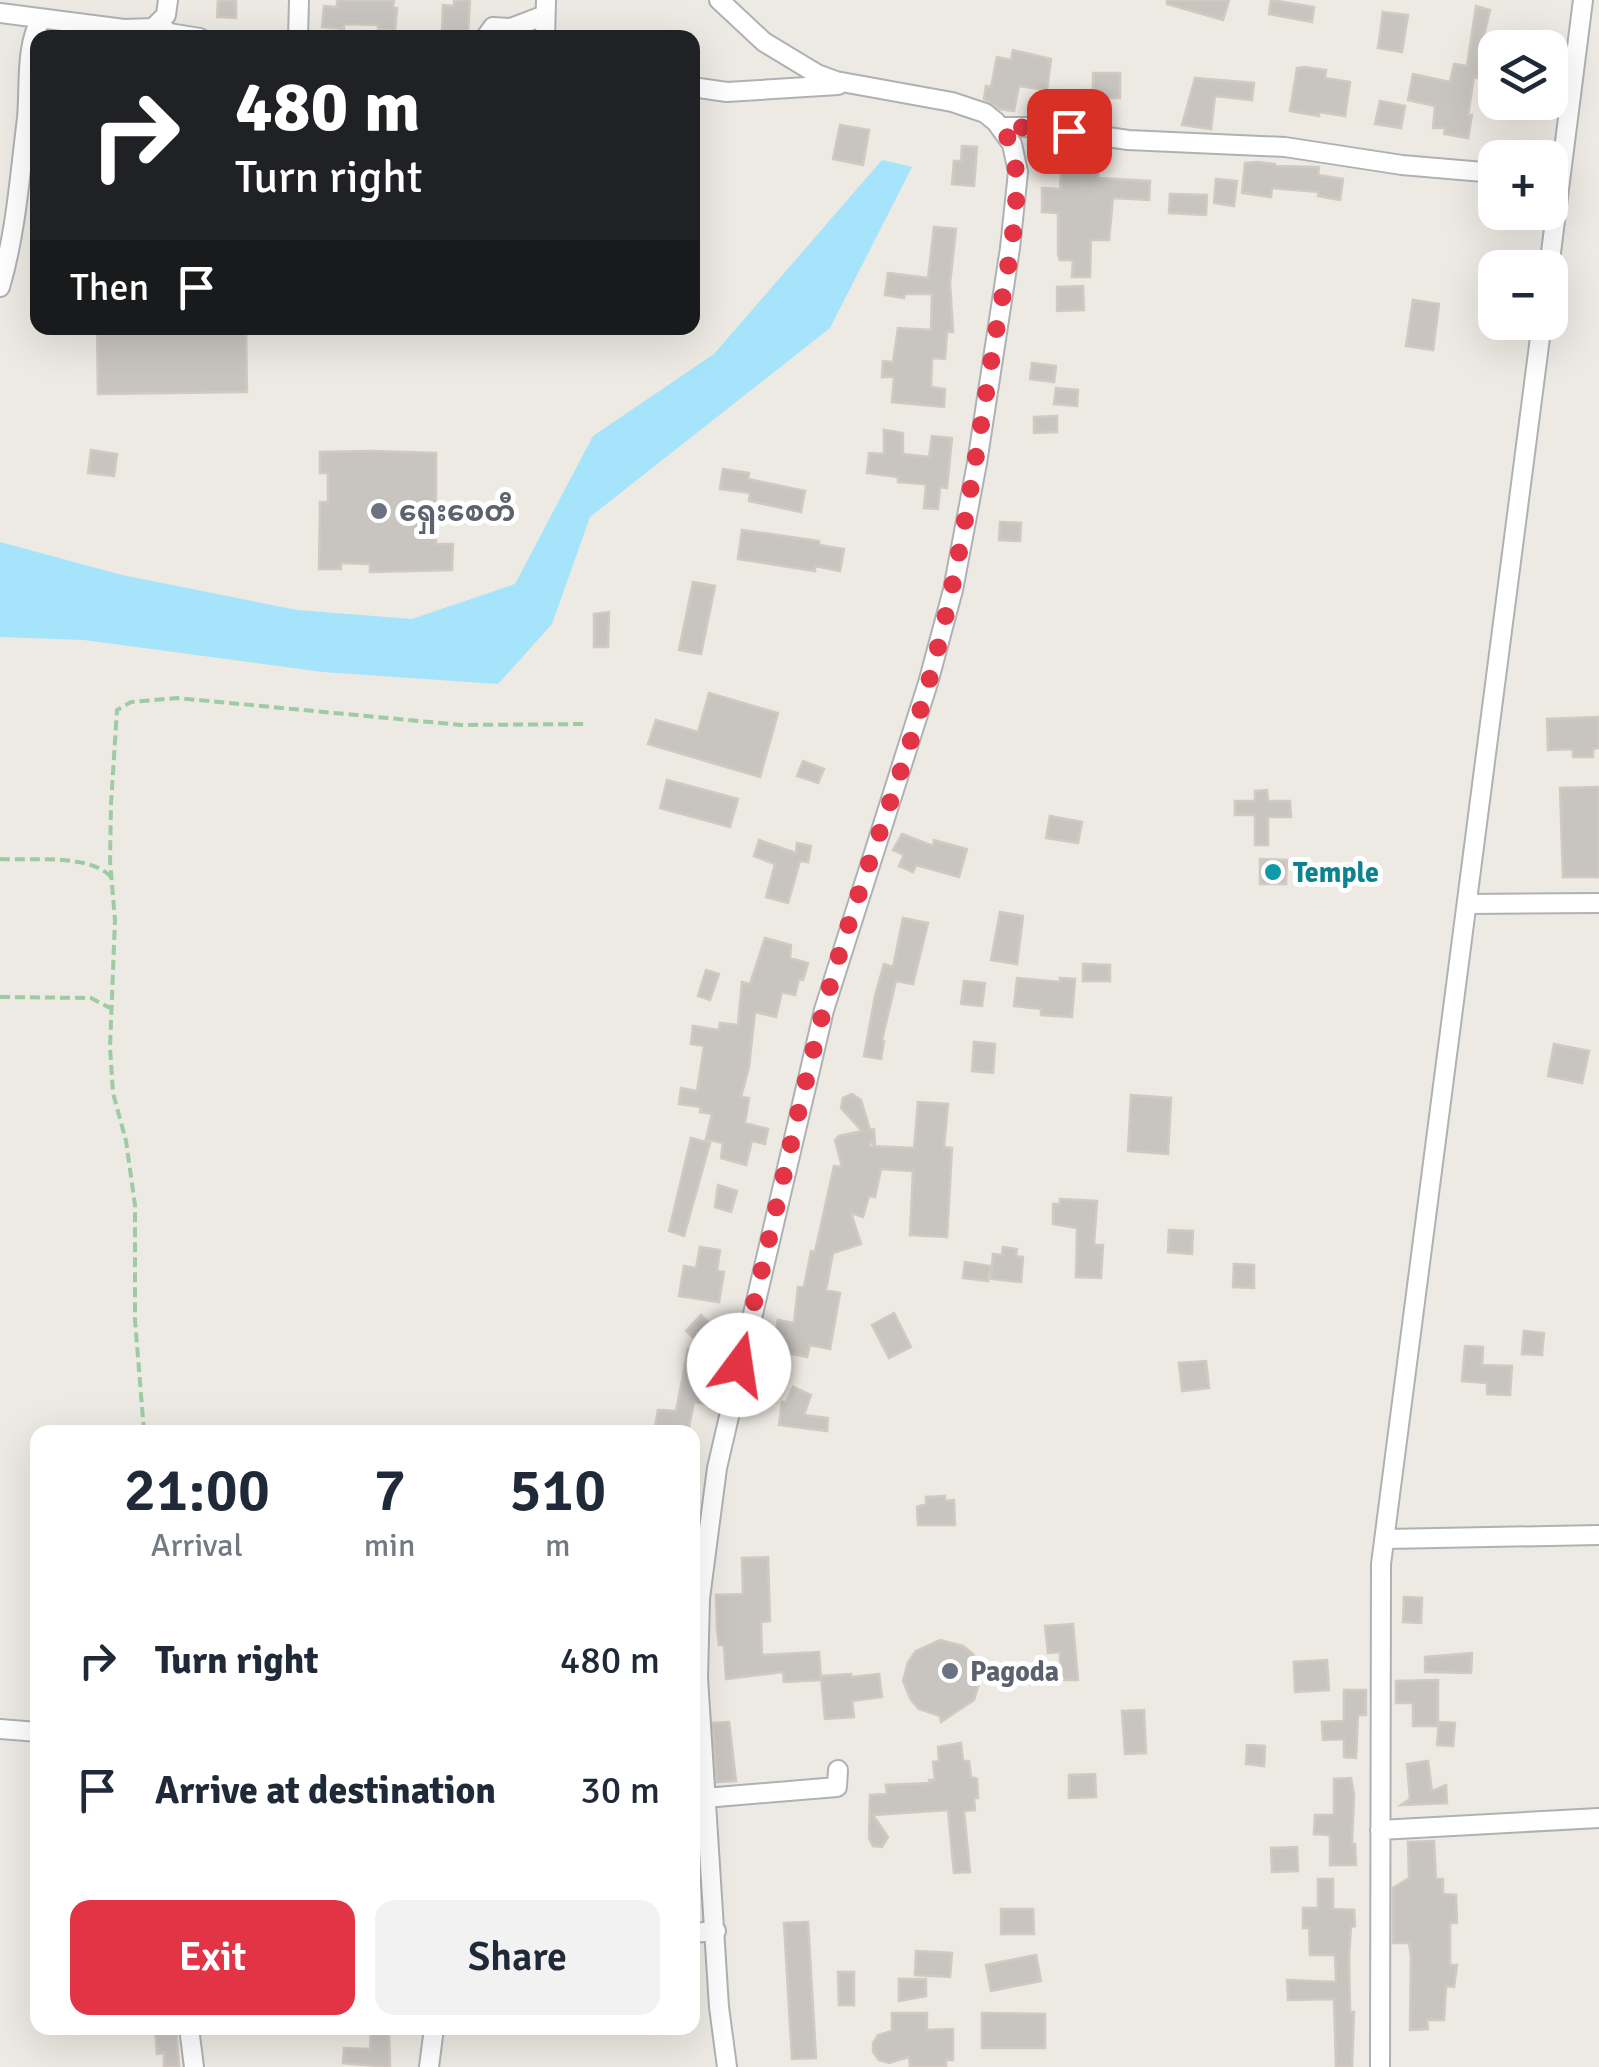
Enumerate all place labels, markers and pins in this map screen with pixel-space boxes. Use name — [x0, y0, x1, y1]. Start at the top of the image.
pin — [1027, 89, 1112, 174]
place label: ရှေးစေတီ — [399, 492, 515, 534]
marker: ရှေးစေတီ — [368, 500, 390, 522]
place label: Temple — [1293, 856, 1379, 890]
marker: Temple — [1262, 861, 1284, 883]
place label: Pagoda — [970, 1655, 1059, 1689]
marker: Pagoda — [939, 1660, 961, 1682]

